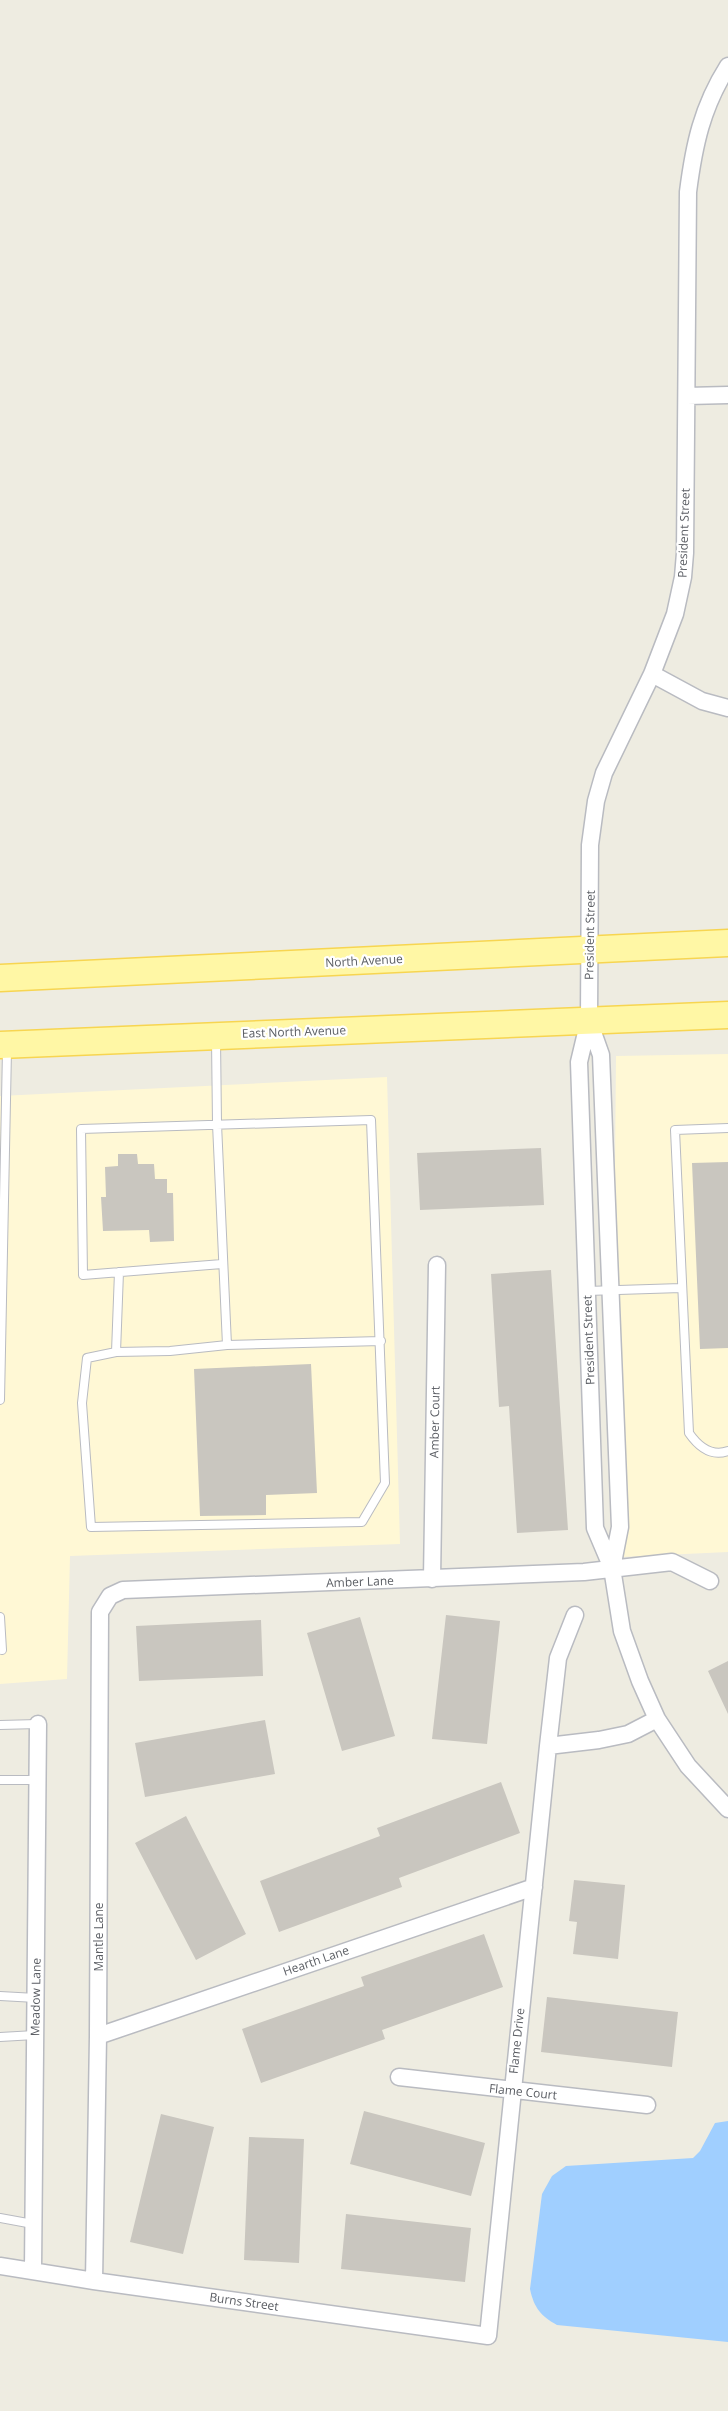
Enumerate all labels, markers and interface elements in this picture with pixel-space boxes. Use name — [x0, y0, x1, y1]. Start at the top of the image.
street label: President Street — [673, 488, 694, 578]
street label: President Street — [580, 890, 599, 980]
street label: North Avenue — [325, 950, 403, 971]
street label: East North Avenue — [242, 1021, 347, 1042]
street label: President Street — [578, 1295, 599, 1385]
street label: Amber Court — [425, 1386, 444, 1458]
street label: Amber Lane — [326, 1572, 394, 1591]
street label: Mantle Lane — [90, 1902, 107, 1972]
street label: Hearth Lane — [280, 1941, 351, 1980]
street label: Meadow Lane — [26, 1957, 45, 2036]
street label: Flame Drive — [505, 2007, 528, 2075]
street label: Flame Court — [488, 2079, 558, 2104]
street label: Burns Street — [208, 2288, 280, 2315]

